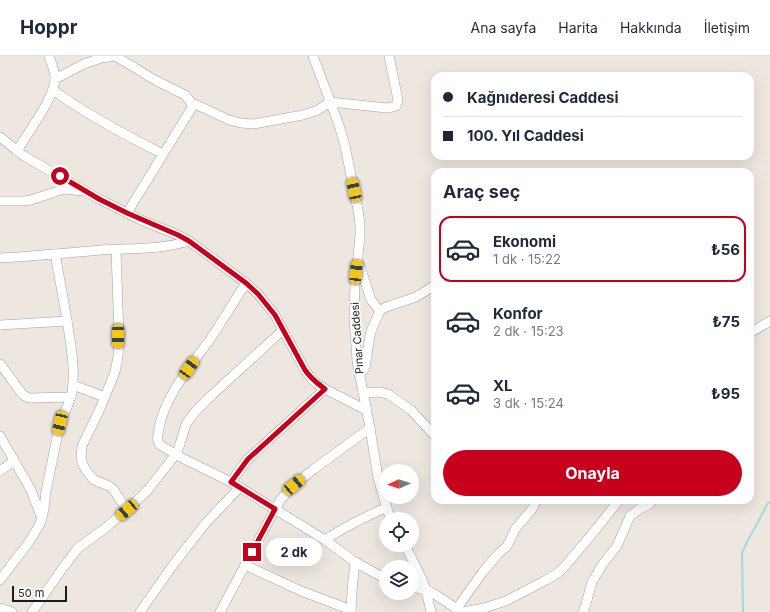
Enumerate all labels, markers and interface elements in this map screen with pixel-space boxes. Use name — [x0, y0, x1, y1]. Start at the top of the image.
text: Hoppr — [20, 16, 78, 39]
text: Ana sayfa — [471, 19, 536, 36]
text: Harita — [558, 19, 598, 36]
text: Hakkında — [620, 19, 682, 36]
text: İletişim — [704, 19, 750, 36]
text: Kağnıderesi Caddesi — [467, 88, 619, 107]
text: 100. Yıl Caddesi — [467, 126, 584, 145]
route start — [51, 167, 69, 185]
car — [346, 177, 362, 203]
text: Araç seç — [443, 181, 520, 202]
icon: car — [445, 231, 481, 267]
text: Ekonomi — [493, 232, 556, 251]
text: ₺56 — [711, 240, 740, 259]
text: 1 dk · 15:22 — [493, 251, 561, 267]
car — [349, 259, 363, 285]
street label: Pınar Caddesi — [347, 302, 367, 374]
icon: car — [445, 303, 481, 339]
text: Konfor — [493, 304, 543, 323]
text: ₺75 — [712, 312, 740, 331]
text: 2 dk · 15:23 — [493, 323, 564, 339]
car — [112, 324, 124, 348]
car — [177, 355, 201, 381]
icon: car — [445, 375, 481, 411]
text: XL — [493, 376, 513, 395]
text: ₺95 — [711, 384, 740, 403]
text: 3 dk · 15:24 — [493, 395, 564, 411]
car — [51, 410, 69, 436]
button: Onayla — [443, 450, 742, 496]
north arrow — [379, 464, 419, 504]
map controls — [379, 464, 419, 600]
car — [281, 473, 307, 497]
car — [114, 498, 140, 522]
button: locate — [379, 512, 419, 552]
callout: 2 dk — [266, 538, 322, 566]
route end — [243, 543, 261, 561]
text: 2 dk — [280, 544, 308, 560]
button: layers — [379, 560, 419, 600]
scale bar — [12, 584, 67, 603]
text: 50 m — [18, 586, 44, 600]

